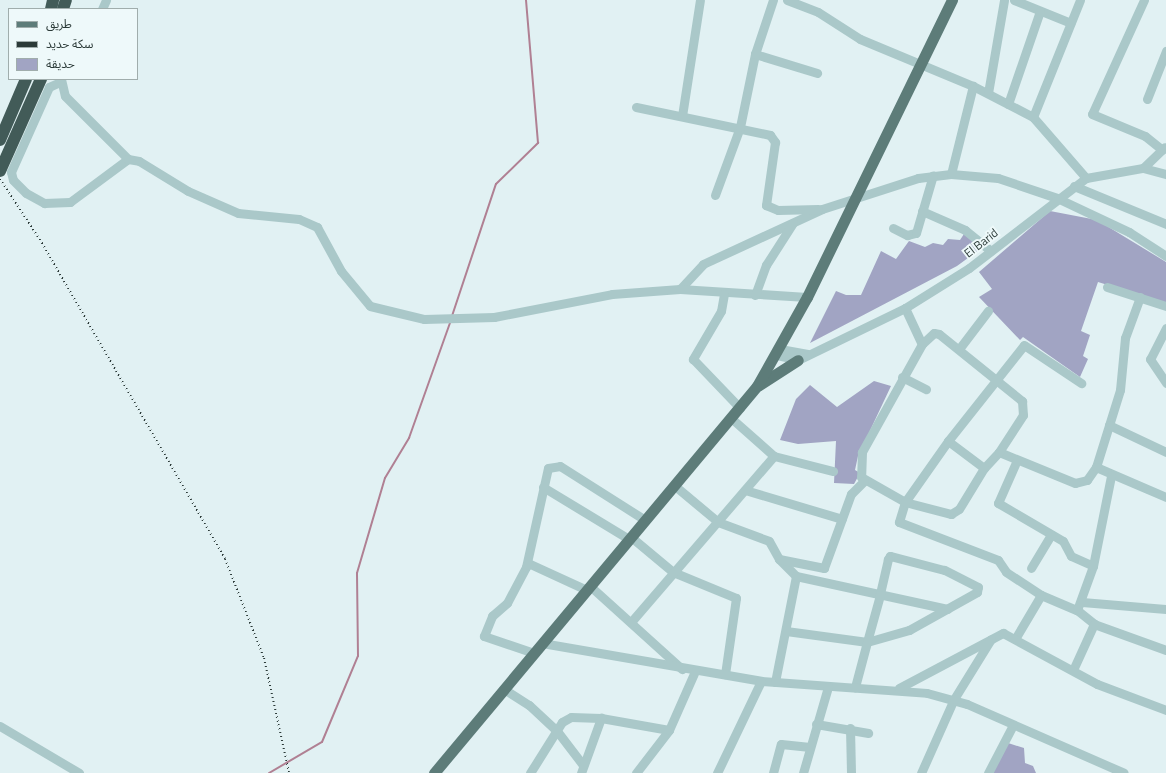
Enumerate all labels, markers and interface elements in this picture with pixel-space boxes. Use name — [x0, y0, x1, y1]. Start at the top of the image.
legend — [8, 8, 138, 80]
text: طريق — [46, 14, 72, 33]
text: سكة حديد — [46, 34, 93, 53]
text: حديقة — [46, 54, 75, 73]
street label: El Barid — [961, 225, 1001, 261]

